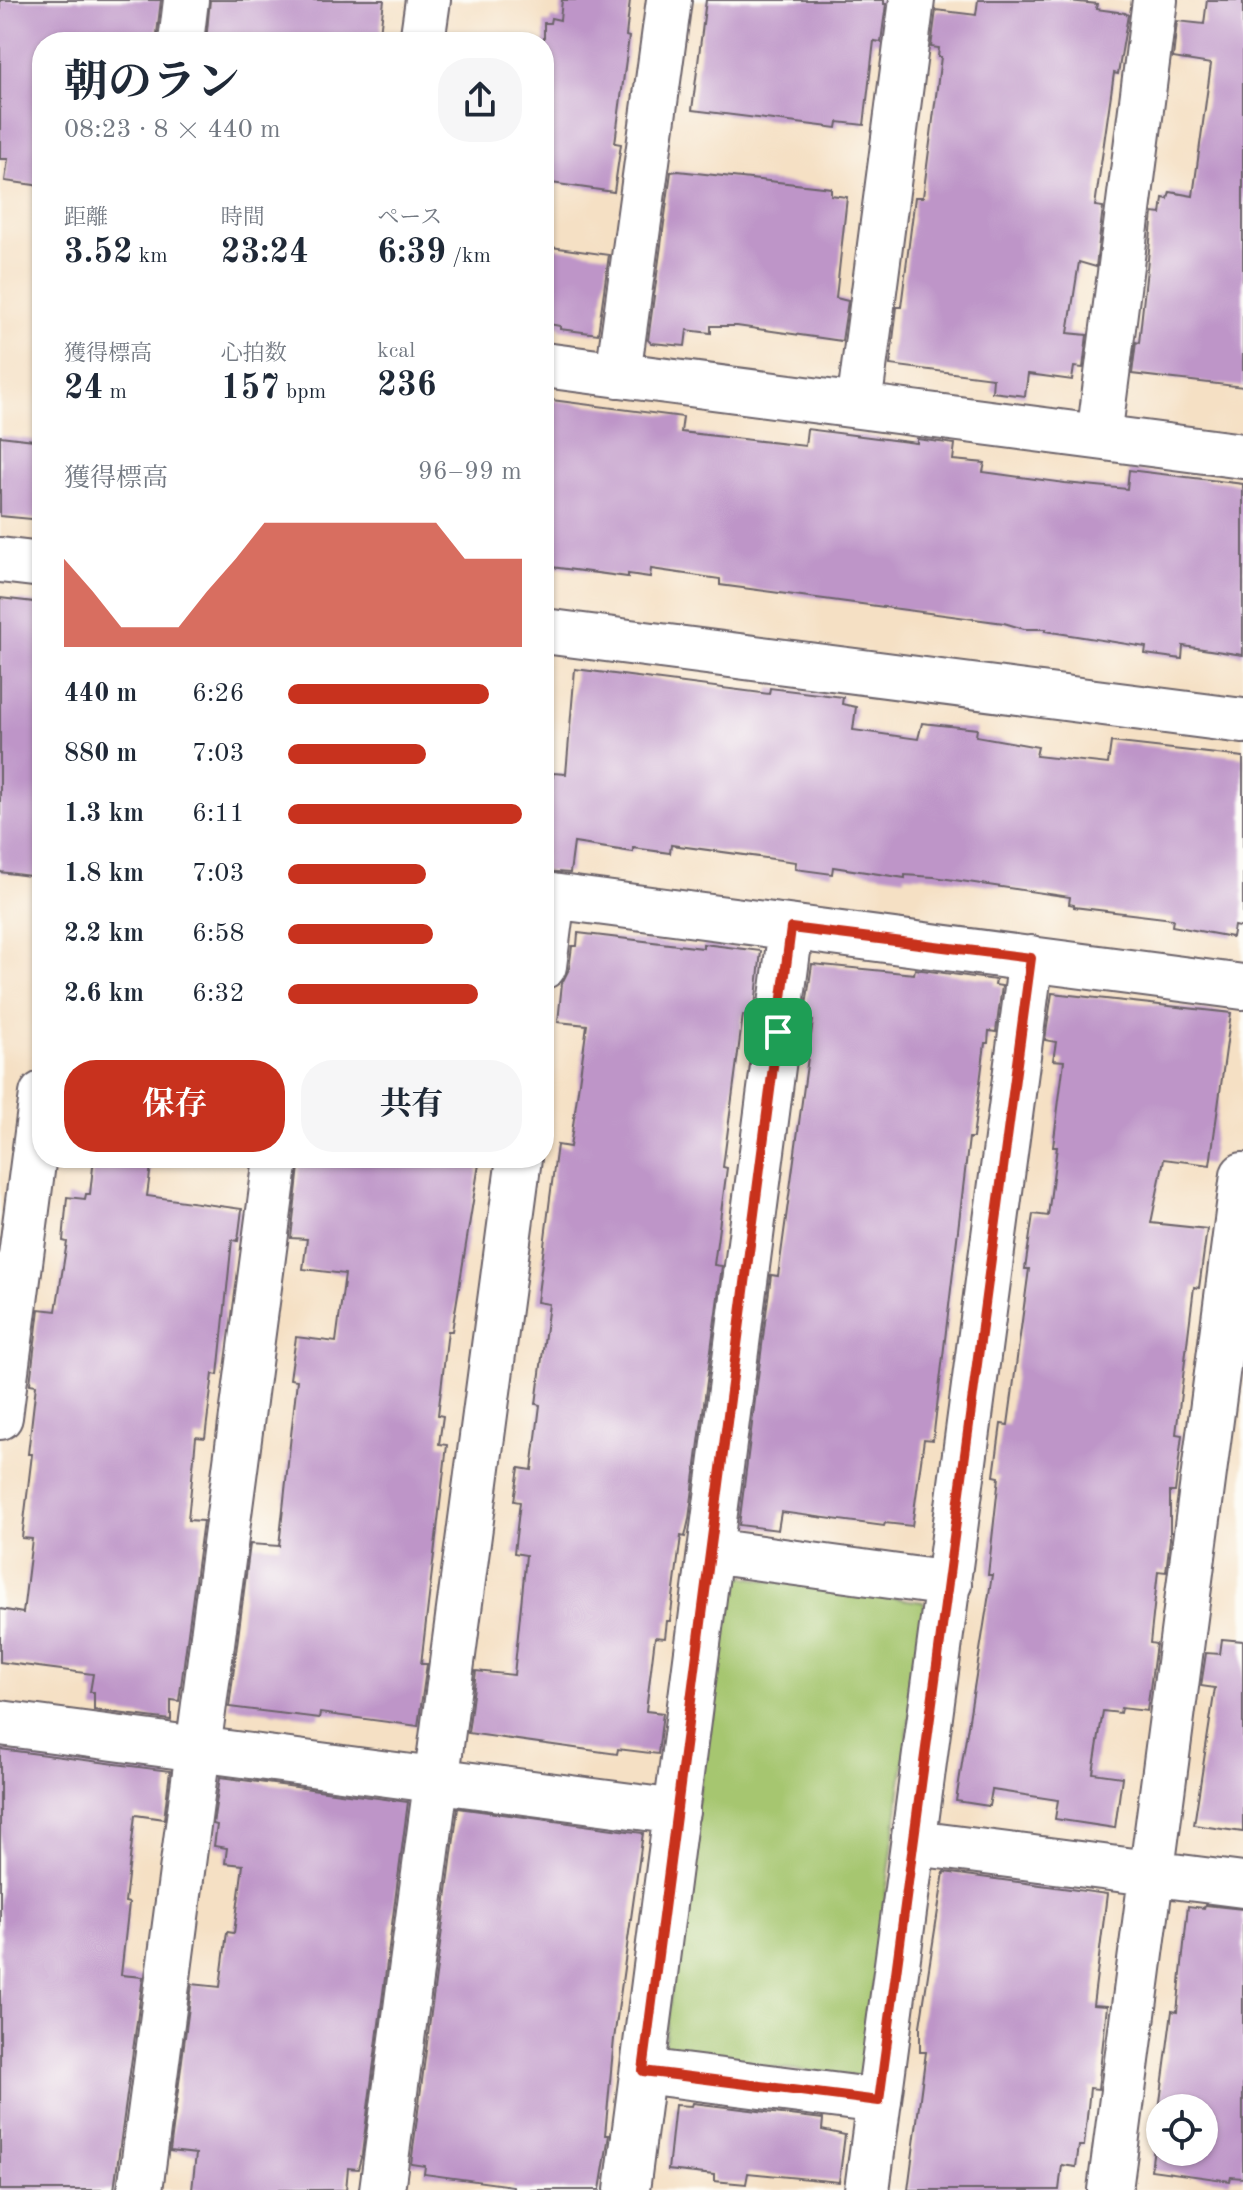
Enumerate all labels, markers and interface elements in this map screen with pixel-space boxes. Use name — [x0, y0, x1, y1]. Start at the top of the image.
button: share — [438, 58, 522, 142]
text: 朝のラン — [64, 62, 240, 106]
text: 08:23 · 8 × 440 m — [64, 117, 281, 143]
text: 距離 — [64, 207, 108, 229]
text: 時間 — [221, 207, 265, 229]
text: ペース — [377, 207, 442, 229]
text: 3.52 — [64, 236, 133, 270]
text: 23:24 — [221, 236, 309, 270]
text: 6:39 — [377, 236, 446, 270]
text: km — [133, 245, 168, 267]
text: /km — [446, 245, 491, 267]
text: kcal — [377, 340, 415, 362]
text: 獲得標高 — [64, 343, 152, 365]
text: 心拍数 — [221, 343, 287, 365]
text: 236 — [377, 369, 437, 403]
text: 24 — [64, 372, 103, 406]
text: 157 — [221, 372, 280, 406]
text: m — [103, 381, 127, 403]
text: bpm — [280, 381, 326, 403]
text: 96–99 m — [418, 459, 522, 485]
text: 獲得標高 — [64, 466, 168, 492]
text: 440 m — [64, 681, 137, 707]
text: 6:26 — [192, 681, 245, 707]
text: 880 m — [64, 741, 137, 767]
text: 7:03 — [192, 741, 245, 767]
text: 1.3 km — [64, 801, 144, 827]
text: 6:11 — [192, 801, 245, 827]
text: 1.8 km — [64, 861, 144, 887]
text: 7:03 — [192, 861, 245, 887]
text: 2.2 km — [64, 921, 144, 947]
text: 6:58 — [192, 921, 245, 947]
text: 2.6 km — [64, 981, 144, 1007]
text: 6:32 — [192, 981, 245, 1007]
pin — [744, 998, 812, 1066]
icon: arrive — [756, 1010, 800, 1054]
button: 保存 — [64, 1060, 285, 1152]
button: 共有 — [301, 1060, 522, 1152]
map controls — [1146, 2094, 1218, 2166]
button: locate — [1146, 2094, 1218, 2166]

